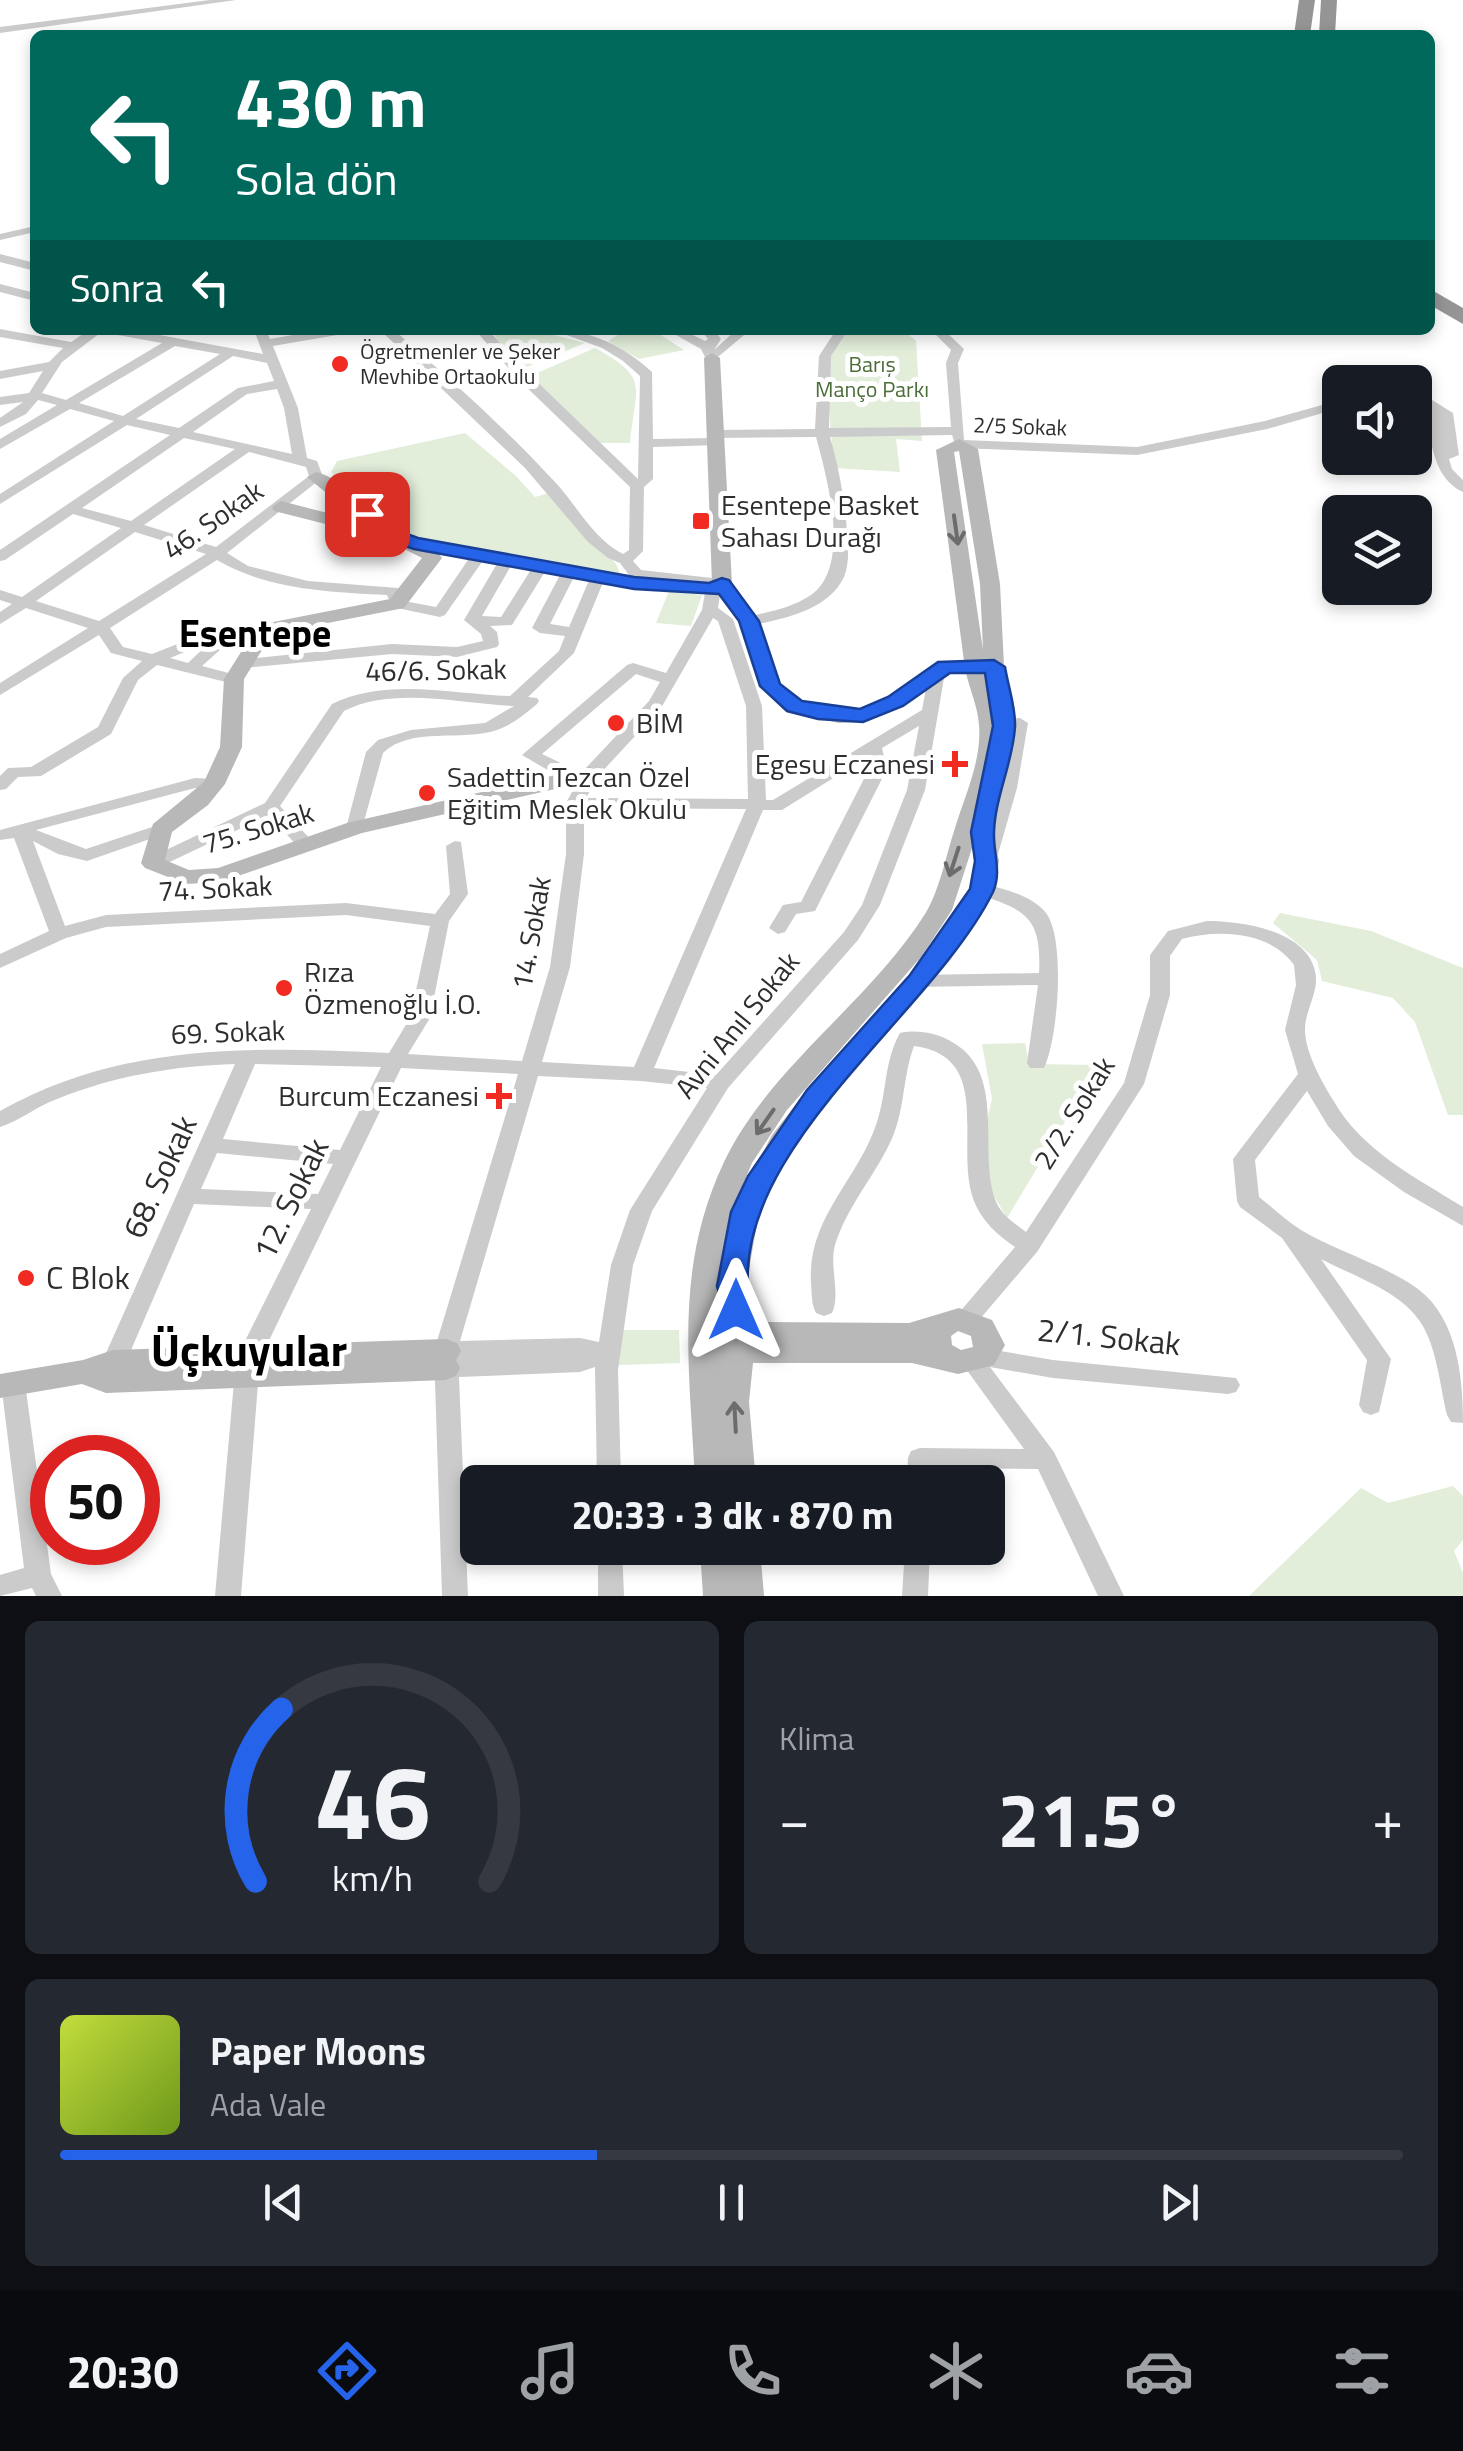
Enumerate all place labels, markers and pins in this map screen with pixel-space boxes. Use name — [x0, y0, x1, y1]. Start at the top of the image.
place label: Ögretmenler ve Şeker Mevhibe Ortaokulu — [360, 334, 561, 393]
marker: Ögretmenler ve Şeker Mevhibe Ortaokulu — [329, 353, 351, 375]
pin — [325, 472, 410, 557]
place label: Esentepe Basket Sahası Durağı — [721, 483, 919, 558]
marker: Esentepe Basket Sahası Durağı — [690, 510, 712, 532]
place label: BİM — [636, 701, 684, 744]
marker: BİM — [605, 712, 627, 734]
place label: Egesu Eczanesi — [755, 742, 935, 785]
marker: Egesu Eczanesi — [944, 753, 966, 775]
place label: Sadettin Tezcan Özel Eğitim Meslek Okulu — [447, 755, 690, 830]
marker: Sadettin Tezcan Özel Eğitim Meslek Okulu — [416, 782, 438, 804]
place label: Rıza Özmenoğlu İ.O. — [304, 950, 481, 1025]
marker: Rıza Özmenoğlu İ.O. — [273, 977, 295, 999]
place label: Burcum Eczanesi — [278, 1074, 479, 1117]
marker: Burcum Eczanesi — [488, 1085, 510, 1107]
place label: C Blok — [46, 1253, 130, 1301]
marker: C Blok — [15, 1267, 37, 1289]

